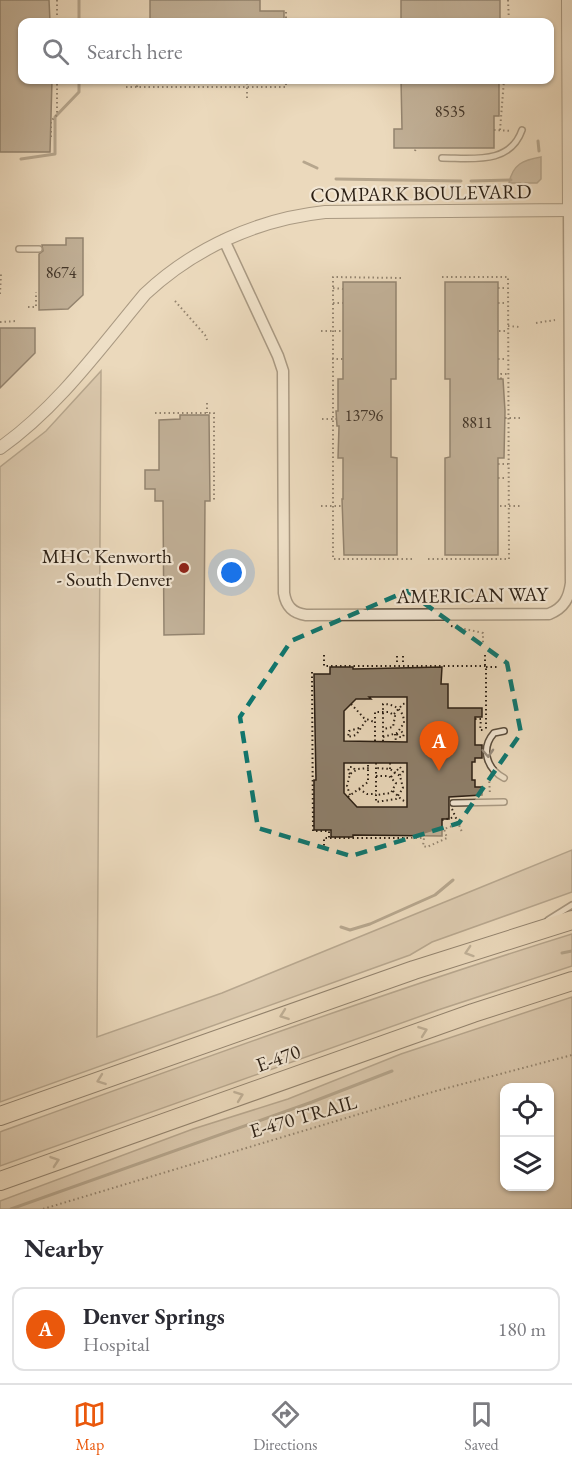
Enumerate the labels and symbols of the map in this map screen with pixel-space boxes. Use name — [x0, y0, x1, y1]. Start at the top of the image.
house number: 8535 — [435, 101, 465, 122]
street label: COMPARK BOULEVARD — [310, 178, 532, 208]
house number: 8674 — [46, 262, 77, 283]
house number: 13796 — [345, 405, 384, 426]
house number: 8811 — [462, 412, 492, 433]
place label: MHC Kenworth - South Denver — [42, 543, 172, 592]
your location — [217, 558, 246, 587]
marker: MHC Kenworth - South Denver — [177, 561, 191, 575]
street label: AMERICAN WAY — [395, 581, 550, 609]
pin: A — [420, 722, 458, 771]
one-way arrow — [482, 749, 495, 758]
one-way arrow — [464, 944, 475, 957]
one-way arrow — [280, 1007, 290, 1020]
one-way arrow — [417, 1025, 428, 1038]
street label: E-470 — [252, 1038, 304, 1078]
one-way arrow — [96, 1073, 107, 1086]
street label: E-470 TRAIL — [246, 1088, 360, 1144]
one-way arrow — [233, 1091, 244, 1104]
one-way arrow — [49, 1156, 60, 1169]

